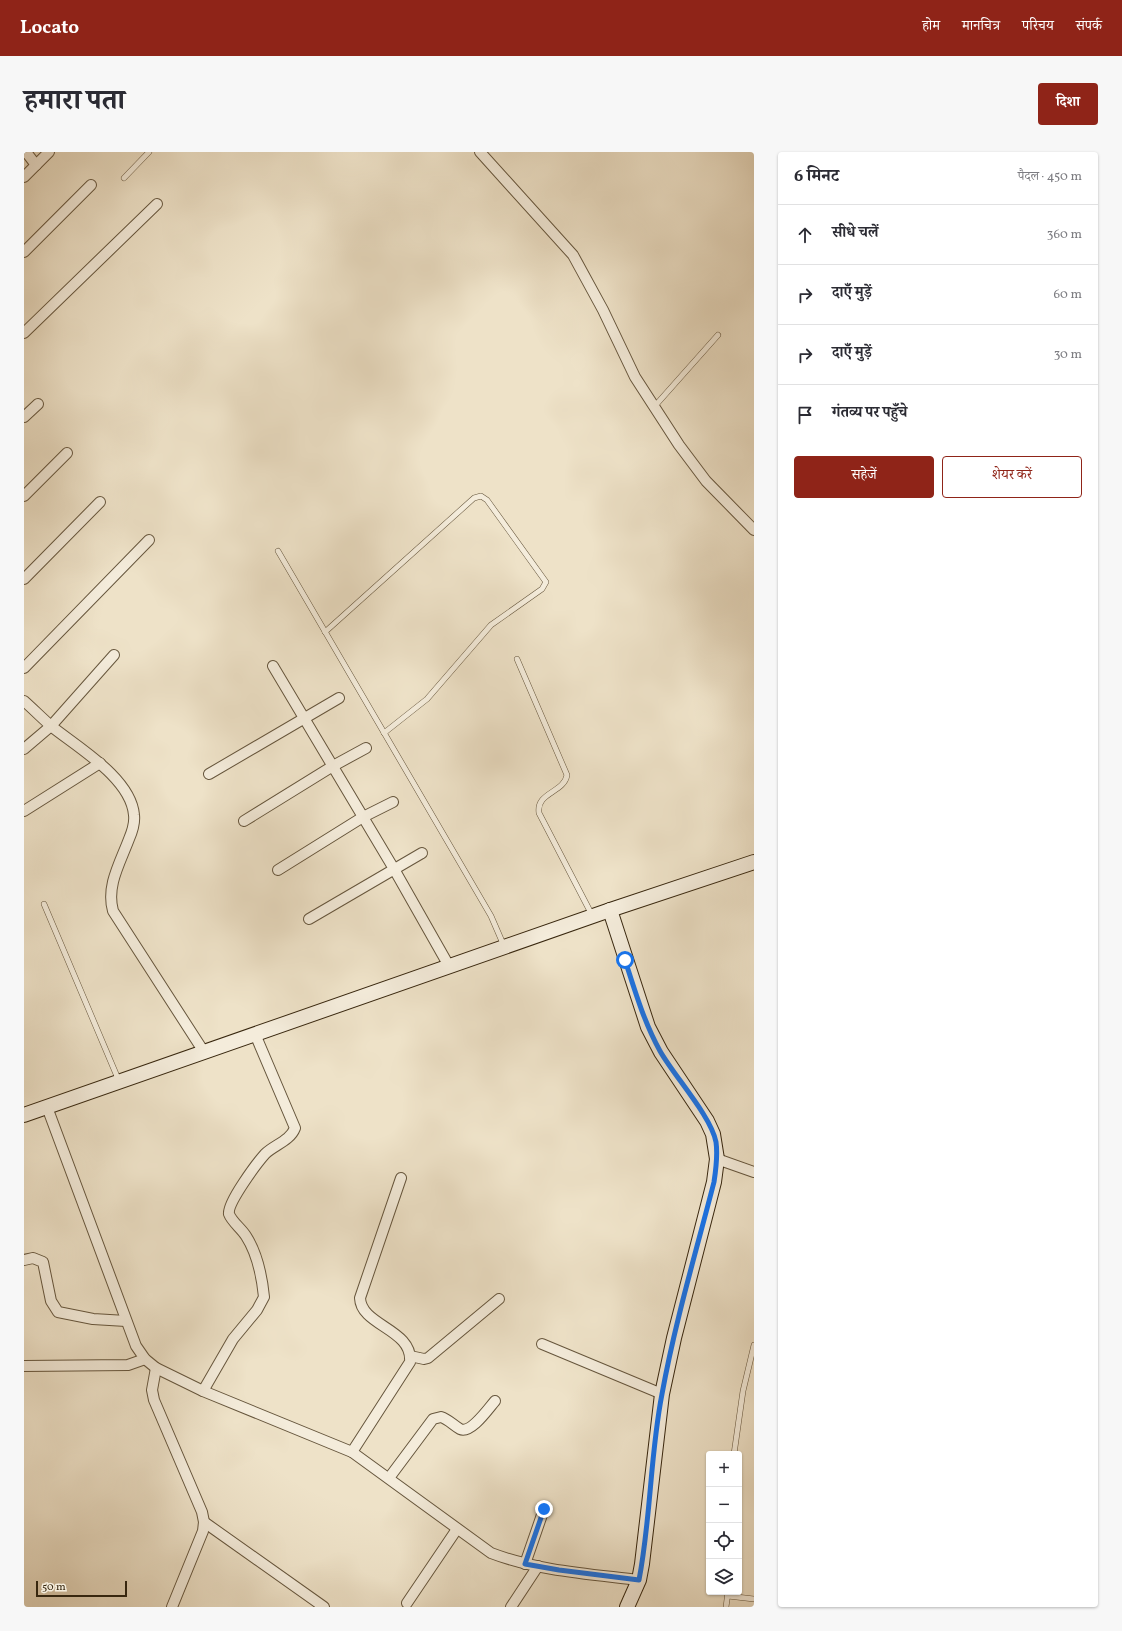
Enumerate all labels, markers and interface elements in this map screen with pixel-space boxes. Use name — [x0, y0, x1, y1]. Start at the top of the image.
text: Locato — [20, 15, 79, 41]
text: होम — [922, 17, 940, 36]
text: मानचित्र — [962, 17, 1000, 36]
text: परिचय — [1022, 17, 1054, 36]
text: संपर्क — [1076, 17, 1102, 36]
text: हमारा पता — [24, 82, 125, 121]
button: दिशा — [1038, 83, 1098, 125]
text: 6 मिनट — [794, 165, 839, 188]
text: पैदल · 450 m — [1018, 168, 1082, 186]
text: सीधे चलें — [832, 223, 879, 244]
icon: ahead — [794, 224, 816, 246]
text: 360 m — [1047, 226, 1082, 244]
text: दाएँ मुड़ें — [832, 283, 872, 304]
icon: right — [794, 284, 816, 306]
text: 60 m — [1054, 286, 1082, 304]
text: दाएँ मुड़ें — [832, 343, 872, 364]
icon: right — [794, 344, 816, 366]
text: 30 m — [1054, 346, 1082, 364]
text: गंतव्य पर पहुँचे — [832, 403, 907, 424]
icon: arrive — [794, 404, 816, 426]
button: सहेजें — [794, 456, 934, 498]
button: शेयर करें — [942, 456, 1082, 498]
route start — [616, 951, 634, 969]
map controls — [706, 1451, 742, 1595]
button: + — [706, 1451, 742, 1487]
button: − — [706, 1487, 742, 1523]
route end — [535, 1500, 553, 1518]
button: locate — [706, 1523, 742, 1559]
button: layers — [706, 1559, 742, 1595]
scale bar — [36, 1579, 127, 1598]
text: 50 m — [42, 1580, 66, 1595]

